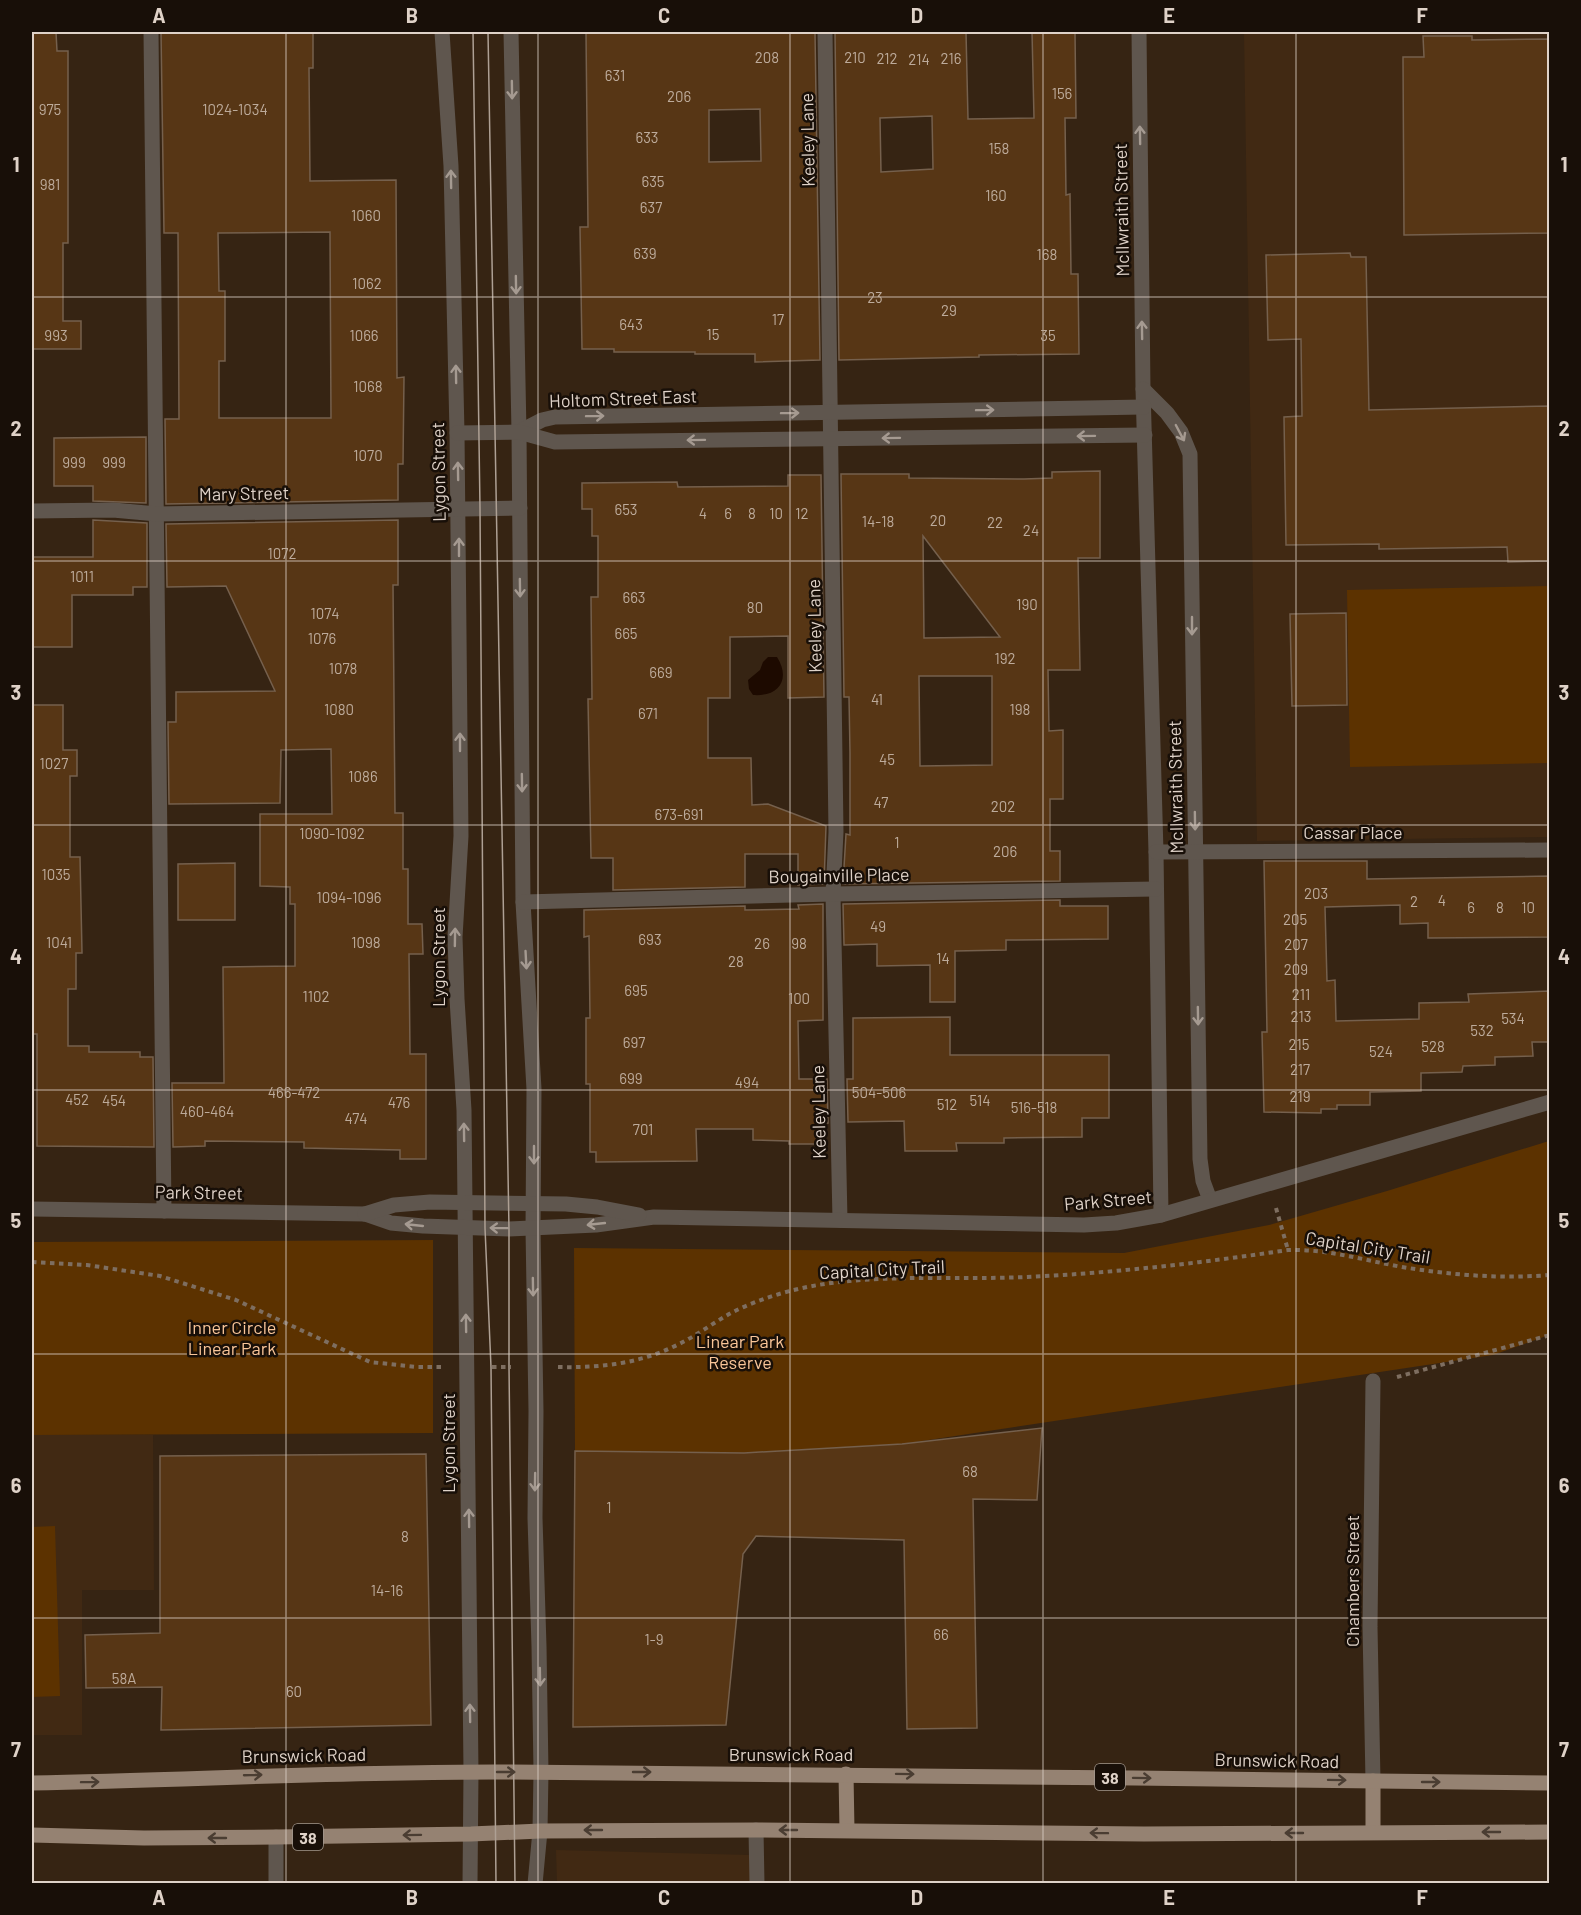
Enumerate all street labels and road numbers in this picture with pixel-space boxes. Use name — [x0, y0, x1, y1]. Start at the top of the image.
street label: Keeley Lane — [795, 93, 819, 187]
street label: McIlwraith Street — [1109, 143, 1133, 277]
street label: Holtom Street East — [548, 384, 698, 412]
street label: Lygon Street — [426, 422, 450, 522]
street label: Mary Street — [199, 481, 289, 505]
street label: Keeley Lane — [802, 579, 826, 673]
street label: McIlwraith Street — [1163, 720, 1187, 854]
street label: Cassar Place — [1303, 821, 1403, 843]
street label: Bougainville Place — [768, 863, 910, 887]
street label: Lygon Street — [427, 907, 449, 1007]
street label: Keeley Lane — [806, 1065, 830, 1159]
street label: Park Street — [155, 1180, 243, 1204]
street label: Park Street — [1063, 1185, 1153, 1215]
street label: Capital City Trail — [1304, 1226, 1432, 1268]
street label: Capital City Trail — [819, 1255, 945, 1283]
street label: Lygon Street — [437, 1393, 459, 1493]
street label: Chambers Street — [1341, 1515, 1363, 1647]
street label: Brunswick Road — [241, 1743, 367, 1767]
street label: Brunswick Road — [729, 1743, 853, 1765]
street label: Brunswick Road — [1214, 1748, 1340, 1772]
road number: 38 — [1095, 1764, 1125, 1790]
road number: 38 — [293, 1824, 323, 1850]

